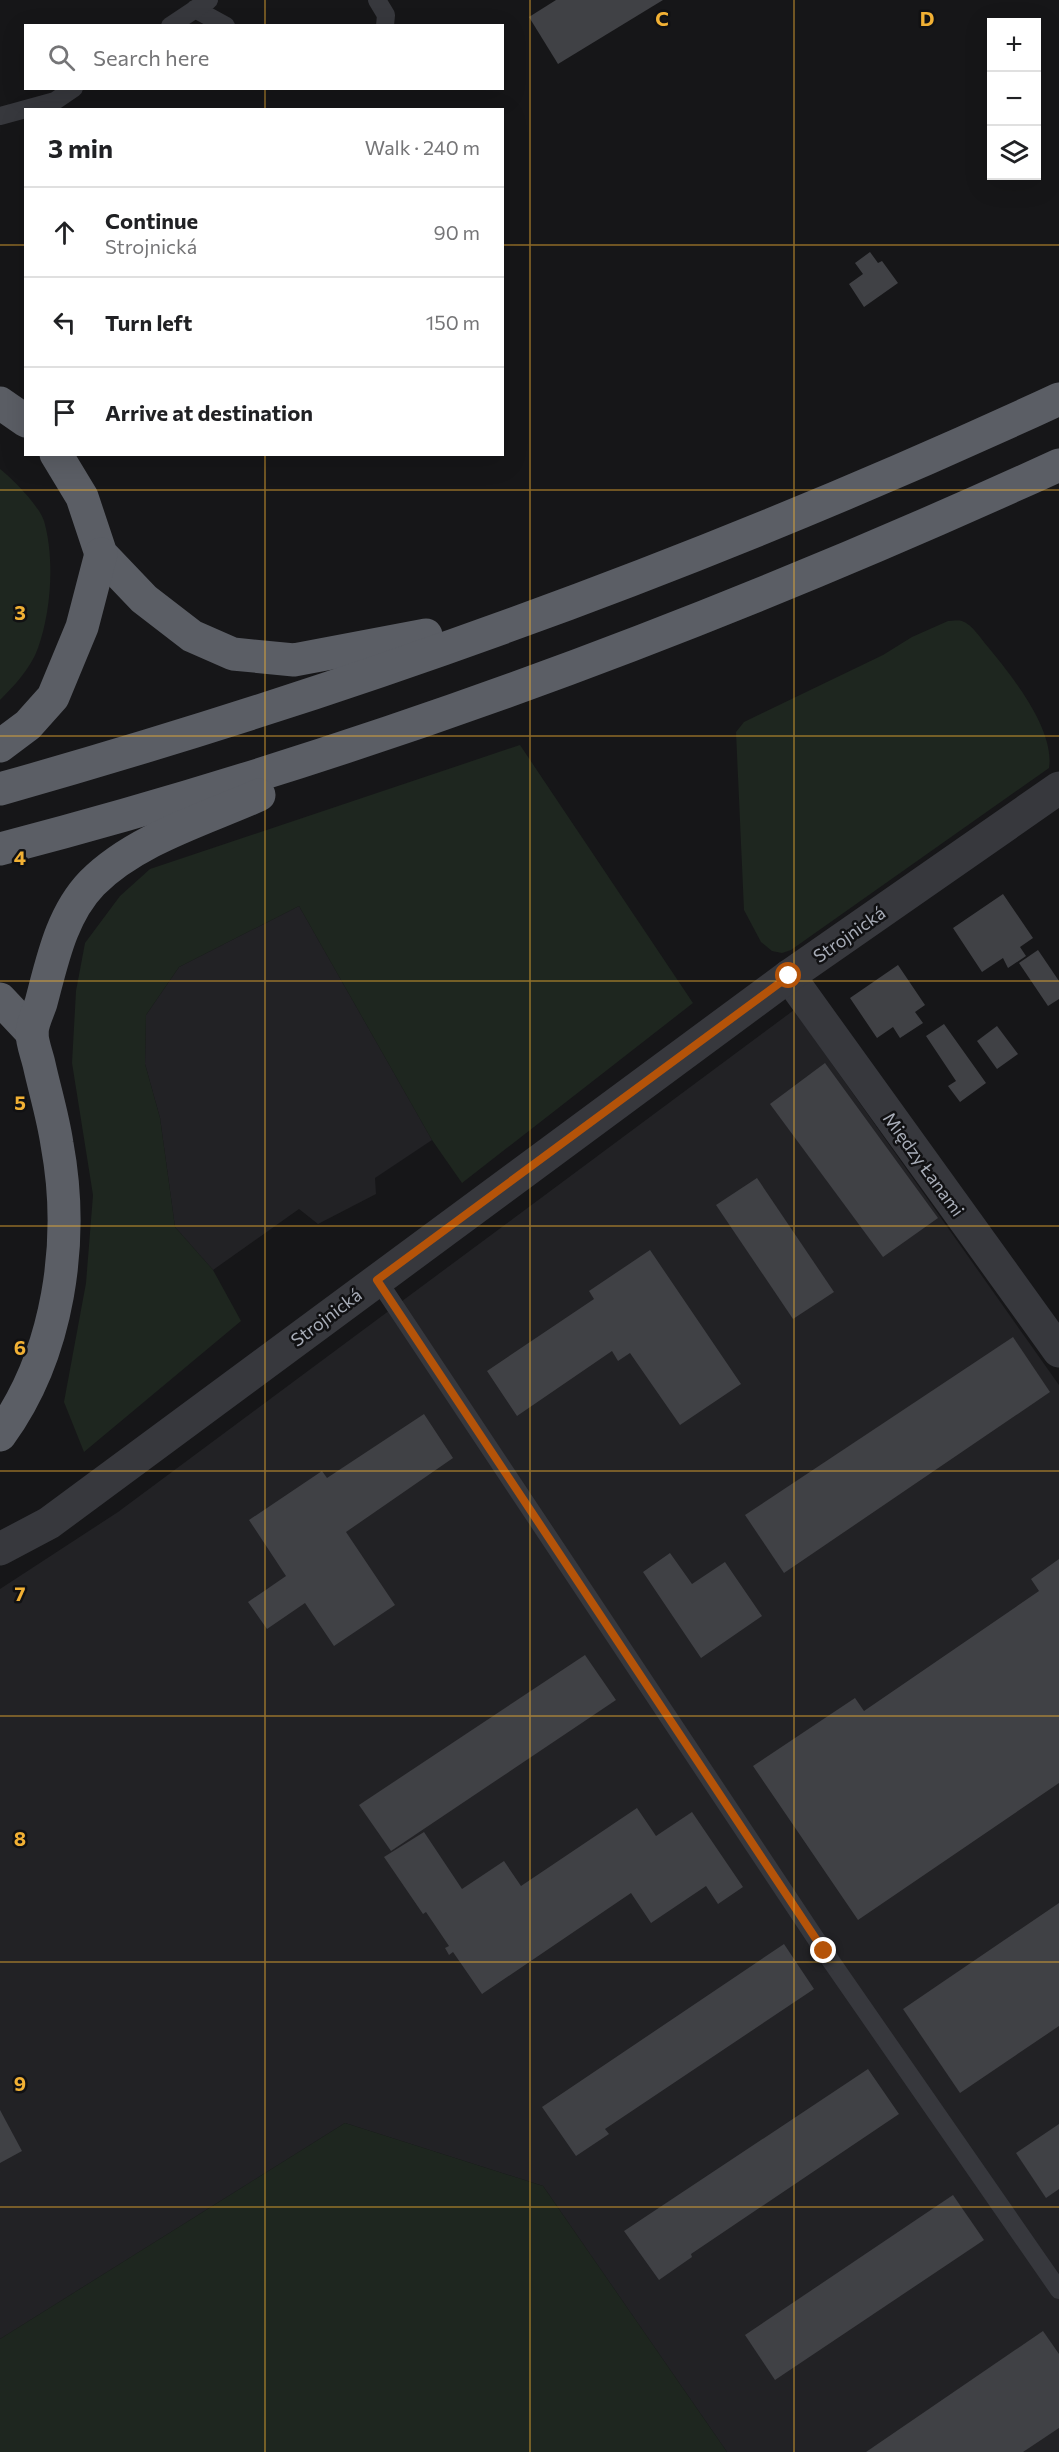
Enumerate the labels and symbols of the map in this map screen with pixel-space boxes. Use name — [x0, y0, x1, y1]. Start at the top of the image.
text: C — [655, 6, 669, 30]
text: D — [920, 6, 934, 30]
text: 3 — [14, 600, 26, 624]
text: 4 — [14, 845, 26, 869]
street label: Strojnická — [809, 901, 889, 967]
route start — [775, 962, 801, 988]
text: 5 — [14, 1090, 26, 1114]
street label: Między Łanami — [879, 1108, 969, 1220]
street label: Strojnická — [286, 1283, 366, 1351]
text: 6 — [14, 1335, 26, 1359]
text: 7 — [15, 1581, 26, 1605]
text: 8 — [14, 1826, 26, 1850]
route end — [810, 1937, 836, 1963]
text: 9 — [14, 2071, 26, 2095]

